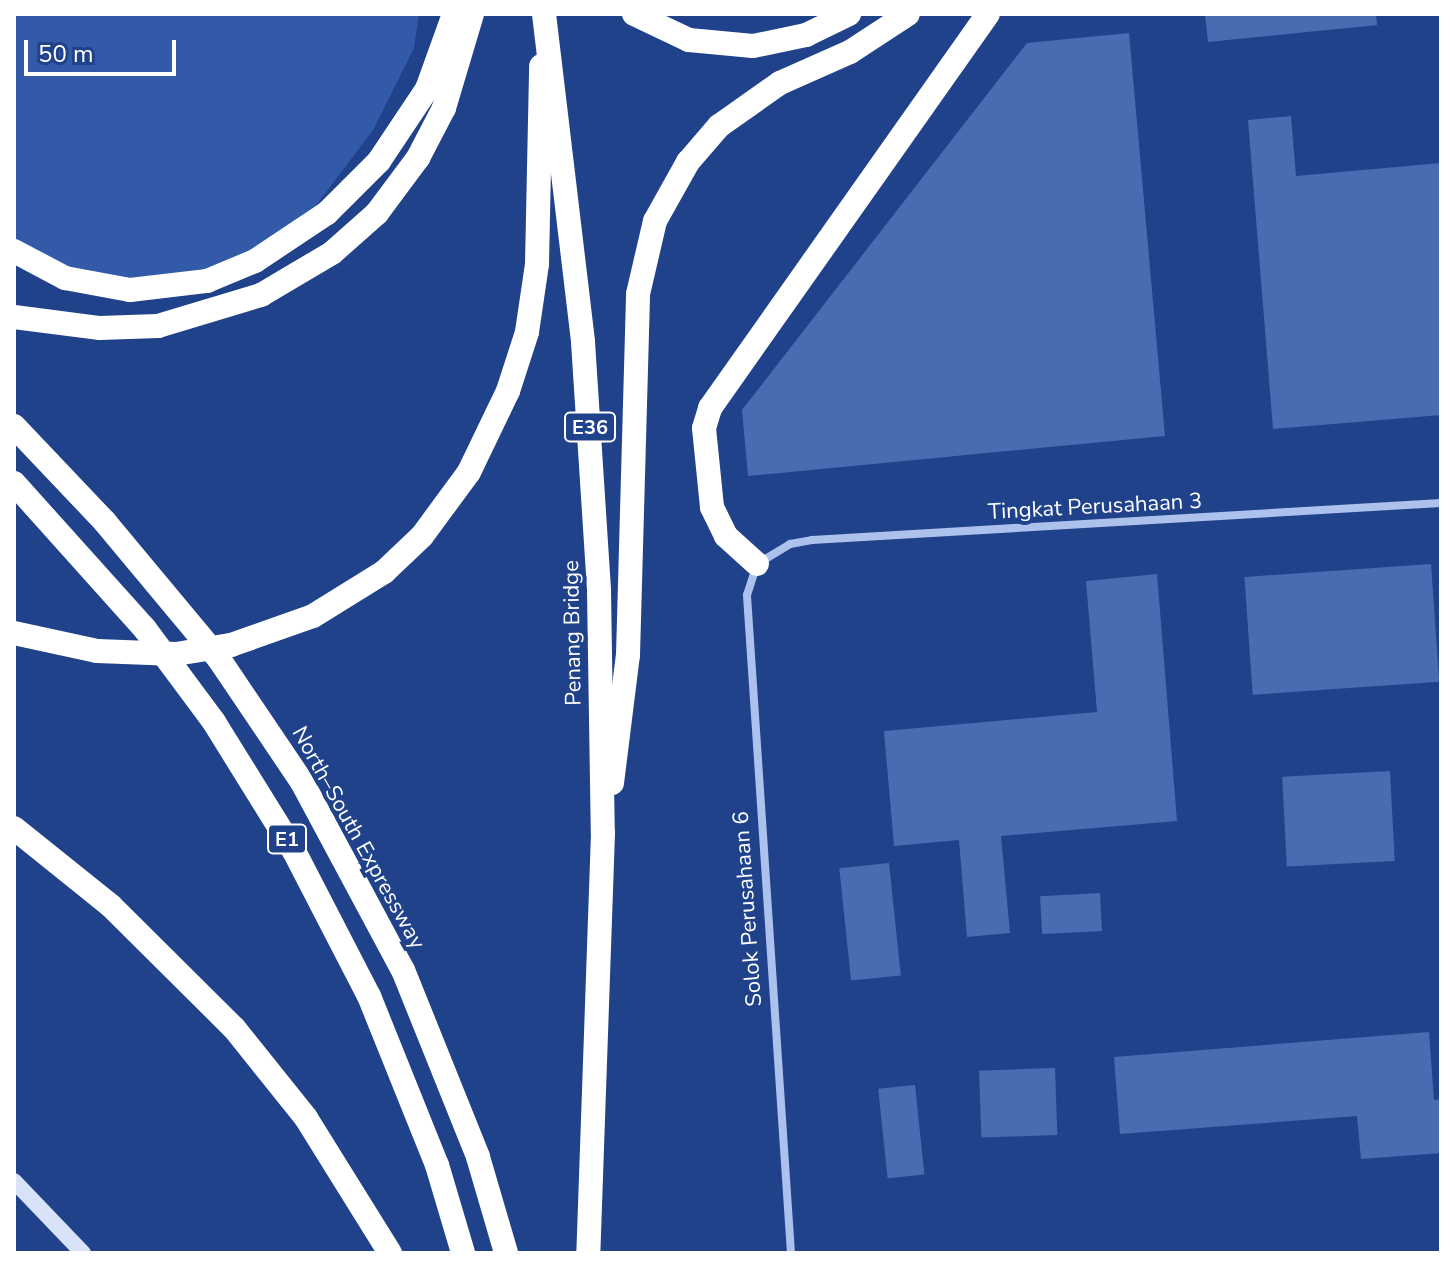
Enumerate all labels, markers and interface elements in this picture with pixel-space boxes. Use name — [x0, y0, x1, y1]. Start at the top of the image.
scale bar — [28, 24, 180, 74]
text: 50 m — [38, 38, 94, 70]
road number: E36 — [564, 411, 616, 443]
street label: Tingkat Perusahaan 3 — [987, 488, 1203, 526]
street label: Penang Bridge — [559, 560, 587, 706]
street label: North–South Expressway — [286, 722, 430, 954]
street label: Solok Perusahaan 6 — [728, 810, 768, 1008]
road number: E1 — [267, 823, 307, 855]

